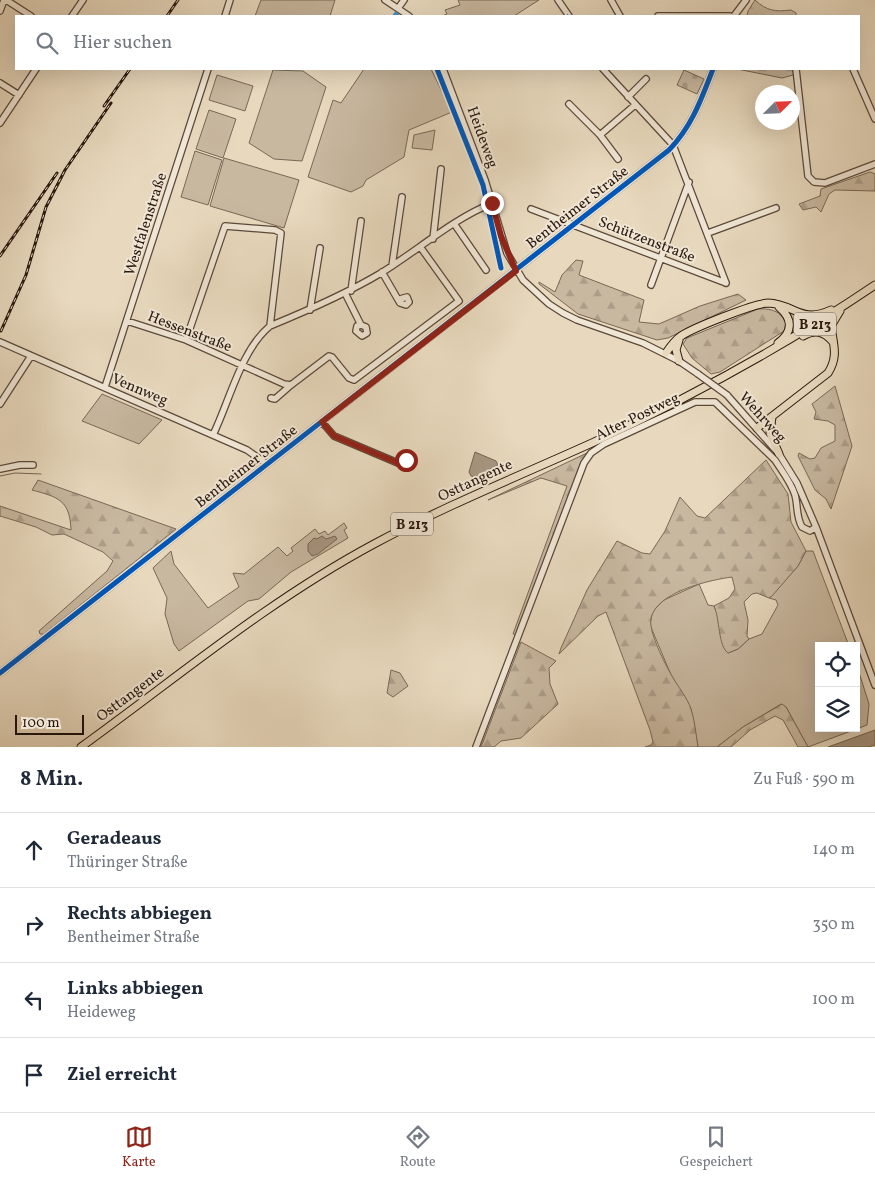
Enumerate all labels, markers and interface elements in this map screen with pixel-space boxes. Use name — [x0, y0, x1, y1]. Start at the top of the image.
search box — [15, 15, 860, 70]
icon: search — [33, 29, 61, 57]
text: Hier suchen — [73, 30, 172, 56]
north arrow — [755, 85, 800, 130]
street label: Heideweg — [461, 104, 503, 172]
street label: Bentheimer Straße — [522, 162, 633, 255]
street label: Westfalenstraße — [120, 170, 173, 279]
route end — [481, 192, 504, 215]
street label: Schützenstraße — [595, 212, 698, 269]
street label: Hessenstraße — [144, 307, 235, 358]
road number: B 213 — [794, 312, 836, 336]
street label: Vennweg — [108, 369, 171, 412]
street label: Alter Postweg — [592, 388, 683, 447]
street label: Wehrweg — [733, 388, 791, 448]
street label: Bentheimer Straße — [191, 421, 302, 514]
route start — [395, 449, 418, 472]
street label: Osttangente — [435, 455, 516, 508]
road number: B 213 — [391, 512, 433, 536]
map controls — [815, 642, 860, 732]
button: locate — [815, 642, 860, 687]
street label: Osttangente — [93, 663, 169, 728]
button: layers — [815, 687, 860, 732]
scale bar — [15, 712, 84, 735]
text: 100 m — [22, 714, 60, 733]
text: 8 Min. — [20, 765, 83, 794]
text: Zu Fuß · 590 m — [753, 769, 855, 791]
text: Geradeaus — [67, 826, 162, 852]
icon: ahead — [20, 836, 48, 864]
text: 140 m — [813, 839, 855, 861]
text: Thüringer Straße — [67, 852, 188, 874]
text: Rechts abbiegen — [67, 901, 212, 927]
icon: right — [20, 911, 48, 939]
text: 350 m — [812, 914, 855, 936]
text: Bentheimer Straße — [67, 927, 200, 949]
text: Links abbiegen — [67, 976, 204, 1002]
icon: left — [20, 986, 48, 1014]
text: 100 m — [812, 989, 855, 1011]
text: Heideweg — [67, 1002, 136, 1024]
icon: arrive — [20, 1061, 48, 1089]
text: Ziel erreicht — [67, 1062, 177, 1088]
tab: Karte — [122, 1123, 156, 1172]
tab: Route — [400, 1123, 436, 1172]
tab: Gespeichert — [680, 1123, 753, 1172]

